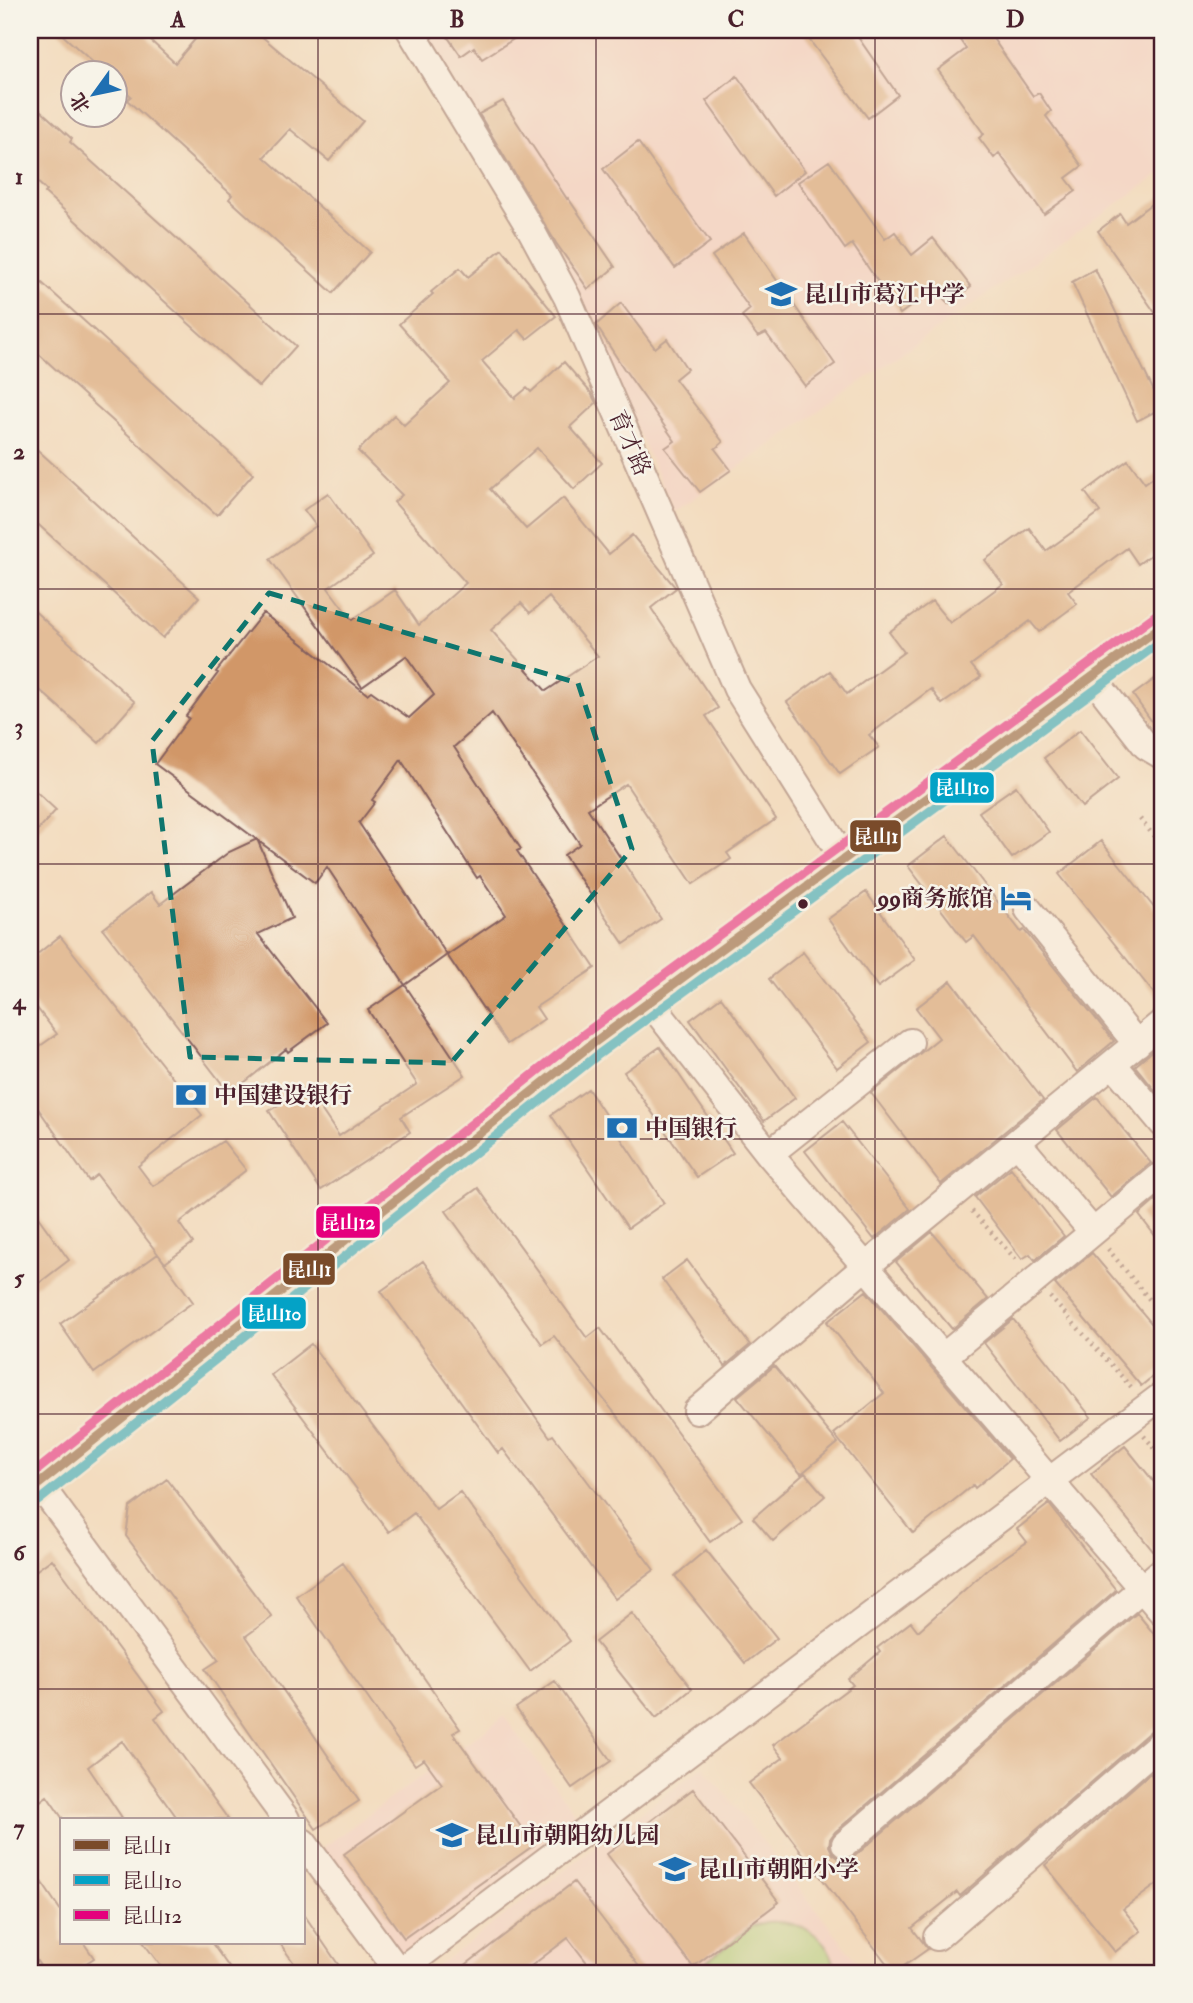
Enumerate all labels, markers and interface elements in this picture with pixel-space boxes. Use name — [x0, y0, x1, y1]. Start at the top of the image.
text: A — [170, 5, 186, 34]
text: B — [449, 5, 465, 34]
text: C — [728, 5, 744, 34]
text: D — [1006, 5, 1024, 34]
north arrow — [60, 60, 130, 130]
text: 北 — [65, 88, 96, 117]
text: 1 — [15, 162, 23, 191]
school or university icon: 昆山市葛江中学 — [764, 277, 798, 311]
place label: 昆山市葛江中学 — [804, 280, 965, 309]
street label: 育才路 — [603, 406, 657, 480]
text: 2 — [13, 437, 25, 466]
text: 3 — [15, 712, 23, 741]
line badge: 昆山10 — [929, 771, 995, 804]
text: 昆山10 — [935, 776, 989, 800]
line badge: 昆山1 — [849, 819, 902, 853]
text: 昆山1 — [854, 825, 899, 849]
hotel icon: 99商务旅馆 — [999, 881, 1033, 915]
place label: 99商务旅馆 — [875, 884, 993, 913]
unlabelled marker — [796, 897, 810, 911]
text: 4 — [12, 987, 27, 1016]
bank icon: 中国建设银行 — [174, 1078, 208, 1112]
place label: 中国建设银行 — [214, 1081, 352, 1110]
bank icon: 中国银行 — [605, 1111, 639, 1145]
place label: 中国银行 — [645, 1114, 737, 1143]
line badge: 昆山12 — [315, 1205, 381, 1239]
text: 昆山12 — [321, 1211, 376, 1235]
line badge: 昆山1 — [282, 1252, 336, 1286]
text: 昆山1 — [287, 1258, 332, 1282]
text: 5 — [14, 1263, 25, 1292]
line badge: 昆山10 — [241, 1296, 307, 1330]
text: 昆山10 — [247, 1302, 301, 1326]
text: 6 — [13, 1538, 27, 1567]
text: 7 — [14, 1813, 25, 1842]
legend — [60, 1818, 304, 1944]
school or university icon: 昆山市朝阳幼儿园 — [435, 1818, 469, 1852]
place label: 昆山市朝阳幼儿园 — [475, 1821, 659, 1850]
text: 昆山1 — [122, 1833, 172, 1860]
school or university icon: 昆山市朝阳小学 — [658, 1852, 692, 1886]
place label: 昆山市朝阳小学 — [698, 1855, 859, 1884]
text: 昆山10 — [122, 1868, 182, 1895]
text: 昆山12 — [122, 1903, 182, 1930]

